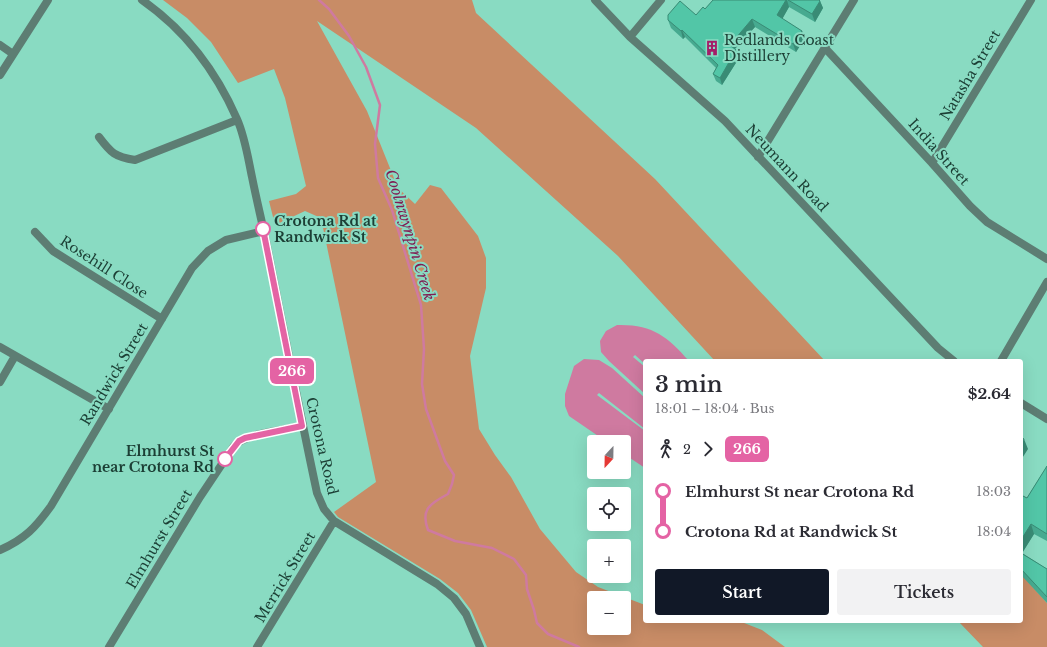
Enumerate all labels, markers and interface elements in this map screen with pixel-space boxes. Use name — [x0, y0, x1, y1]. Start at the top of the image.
street label: Natasha Street — [936, 26, 1005, 124]
place label: Redlands Coast Distillery — [724, 31, 835, 65]
building icon: Redlands Coast Distillery — [703, 39, 721, 57]
street label: India Street — [904, 115, 974, 190]
street label: Neumann Road — [742, 121, 832, 216]
water label: Coolnwynpin Creek — [381, 167, 439, 303]
place label: Crotona Rd at Randwick St — [274, 212, 377, 246]
marker: Crotona Rd at Randwick St — [255, 221, 271, 237]
street label: Rosehill Close — [57, 232, 151, 302]
street label: Randwick Street — [76, 319, 152, 429]
line badge: 266 — [269, 358, 315, 384]
text: 266 — [278, 362, 306, 380]
text: 3 min — [655, 371, 723, 398]
text: $2.64 — [968, 384, 1011, 403]
street label: Crotona Road — [302, 395, 342, 497]
text: 18:01 – 18:04 · Bus — [655, 400, 774, 417]
north arrow — [587, 435, 631, 479]
map controls — [587, 435, 631, 635]
icon: walk — [655, 438, 677, 460]
icon: forward — [697, 438, 719, 460]
text: 266 — [733, 440, 761, 458]
text: 2 — [683, 441, 691, 458]
place label: Elmhurst St near Crotona Rd — [92, 442, 215, 476]
marker: Elmhurst St near Crotona Rd — [217, 451, 233, 467]
text: Elmhurst St near Crotona Rd — [685, 482, 914, 501]
text: 18:03 — [976, 483, 1011, 500]
street label: Elmhurst Street — [122, 485, 196, 592]
button: locate — [587, 487, 631, 531]
text: Crotona Rd at Randwick St — [685, 522, 897, 541]
text: 18:04 — [977, 523, 1011, 540]
street label: Merrick Street — [251, 528, 320, 626]
button: + — [587, 539, 631, 583]
button: Start — [655, 569, 829, 615]
button: Tickets — [837, 569, 1011, 615]
button: − — [587, 591, 631, 635]

